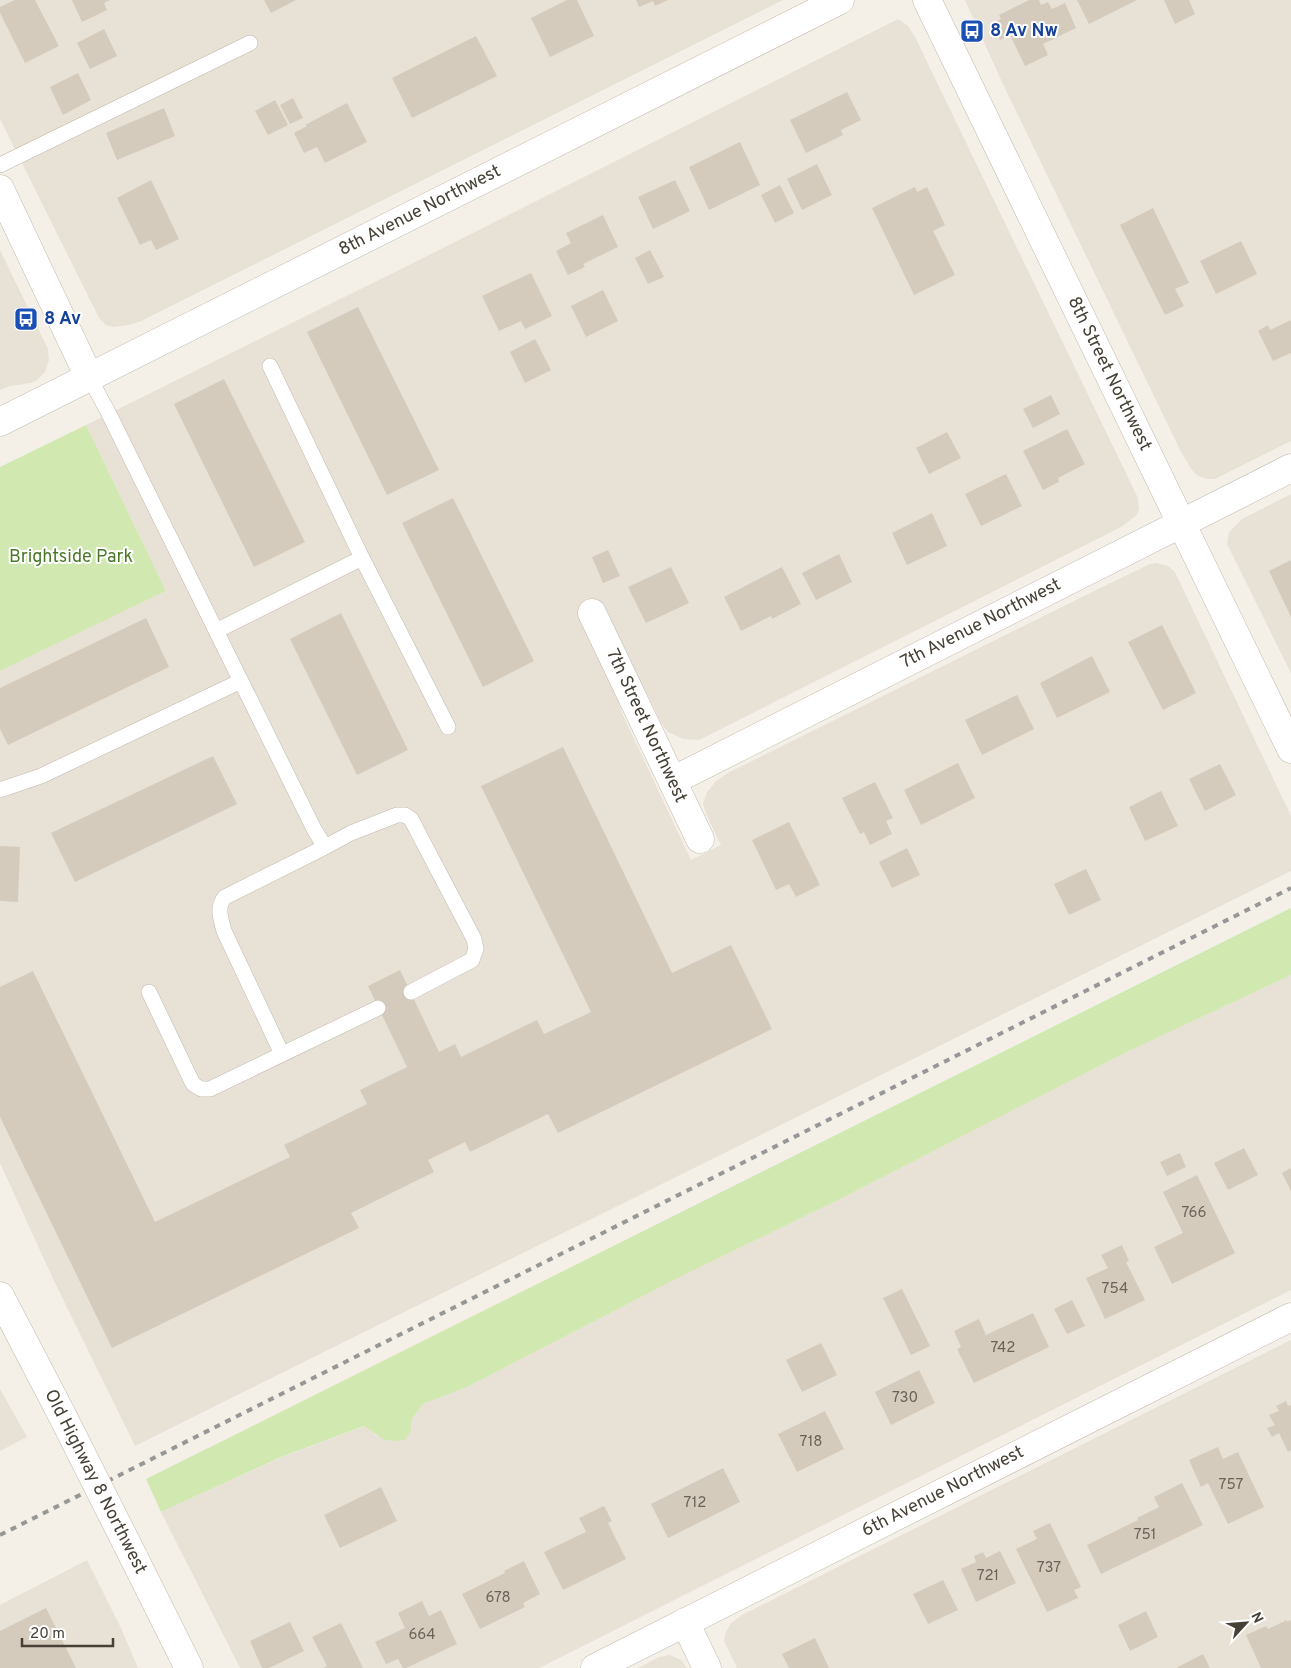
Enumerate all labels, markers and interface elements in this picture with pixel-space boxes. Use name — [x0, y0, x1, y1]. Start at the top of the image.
bus stop icon: 8 Av Nw — [959, 18, 985, 44]
place label: 8 Av Nw — [990, 20, 1058, 43]
street label: 8th Avenue Northwest — [335, 160, 505, 262]
street label: 8th Street Northwest — [1062, 293, 1156, 455]
bus stop icon: 8 Av — [13, 306, 39, 332]
place label: 8 Av — [44, 308, 81, 331]
park label: Brightside Park — [9, 546, 133, 569]
street label: 7th Avenue Northwest — [897, 574, 1065, 674]
street label: 7th Street Northwest — [600, 645, 692, 807]
house number: 766 — [1182, 1204, 1207, 1223]
house number: 754 — [1102, 1280, 1128, 1299]
house number: 742 — [991, 1339, 1015, 1358]
street label: Old Highway 8 Northwest — [38, 1386, 152, 1578]
house number: 730 — [892, 1389, 918, 1408]
house number: 718 — [800, 1433, 822, 1452]
street label: 6th Avenue Northwest — [858, 1441, 1028, 1543]
house number: 757 — [1219, 1476, 1244, 1495]
house number: 712 — [684, 1494, 706, 1513]
house number: 751 — [1134, 1526, 1156, 1545]
house number: 737 — [1037, 1559, 1061, 1578]
house number: 721 — [977, 1567, 999, 1586]
house number: 678 — [485, 1589, 511, 1608]
north arrow — [1221, 1598, 1271, 1648]
text: N — [1246, 1610, 1266, 1626]
scale bar — [22, 1616, 114, 1648]
text: 20 m — [30, 1625, 65, 1644]
house number: 664 — [408, 1626, 436, 1645]

